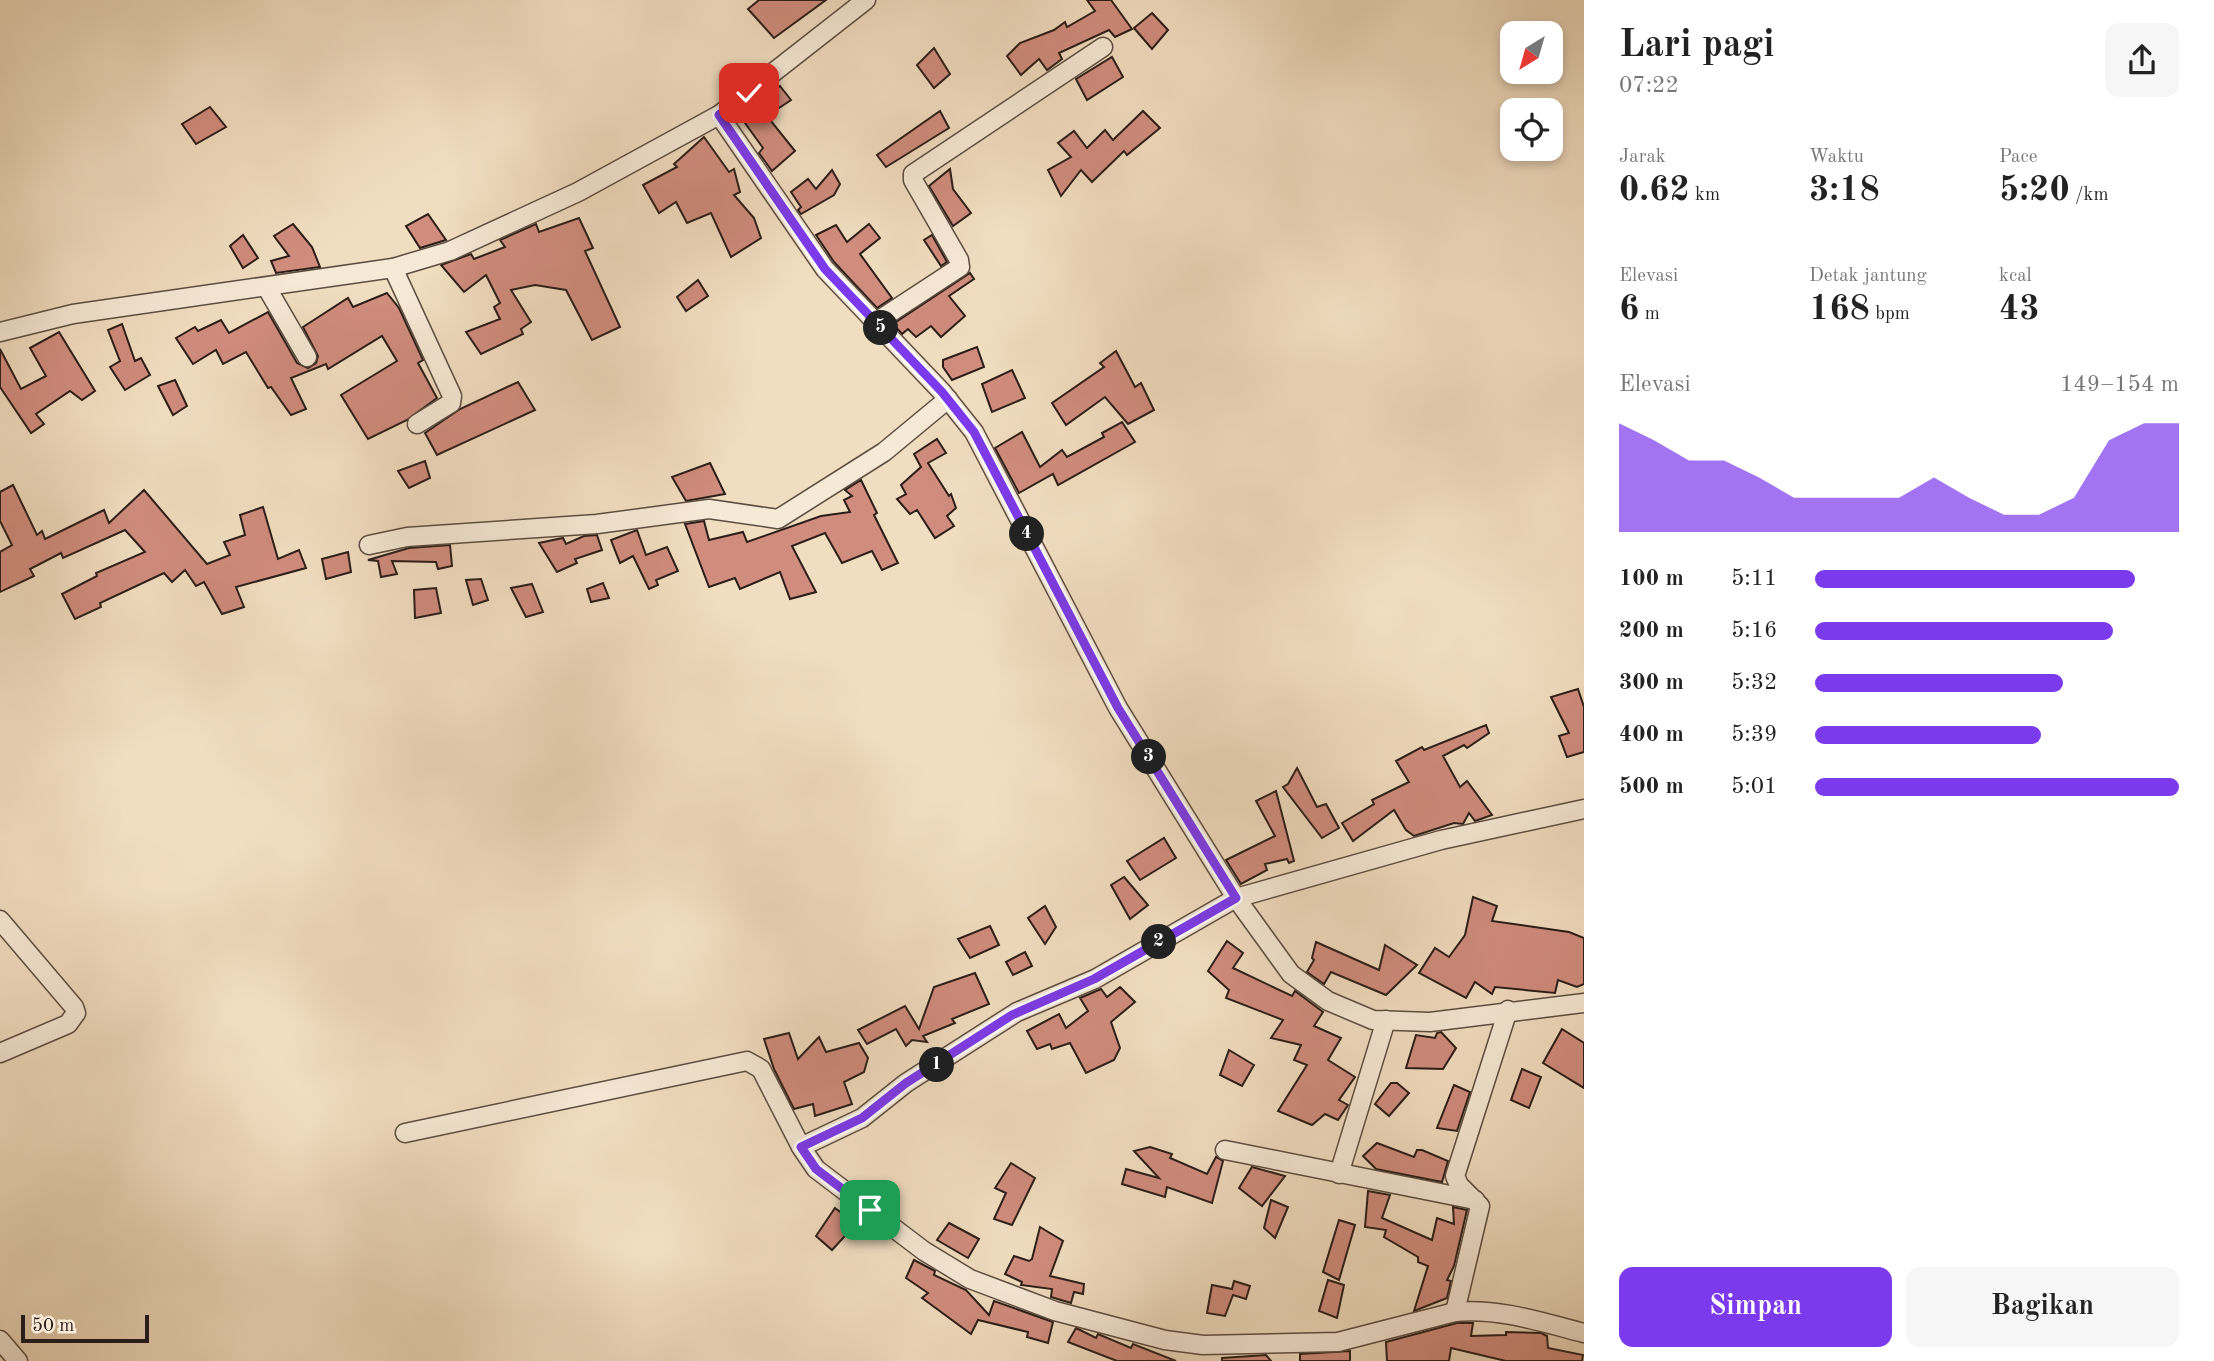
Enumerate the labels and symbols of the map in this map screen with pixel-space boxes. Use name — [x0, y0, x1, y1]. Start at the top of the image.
north arrow — [1500, 21, 1563, 84]
pin — [719, 63, 779, 123]
pin: 5 — [864, 310, 898, 346]
pin: 4 — [1010, 516, 1044, 552]
pin: 3 — [1132, 740, 1166, 774]
pin: 2 — [1142, 925, 1176, 960]
pin: 1 — [920, 1048, 954, 1082]
pin — [840, 1180, 900, 1240]
scale bar — [21, 1312, 149, 1344]

